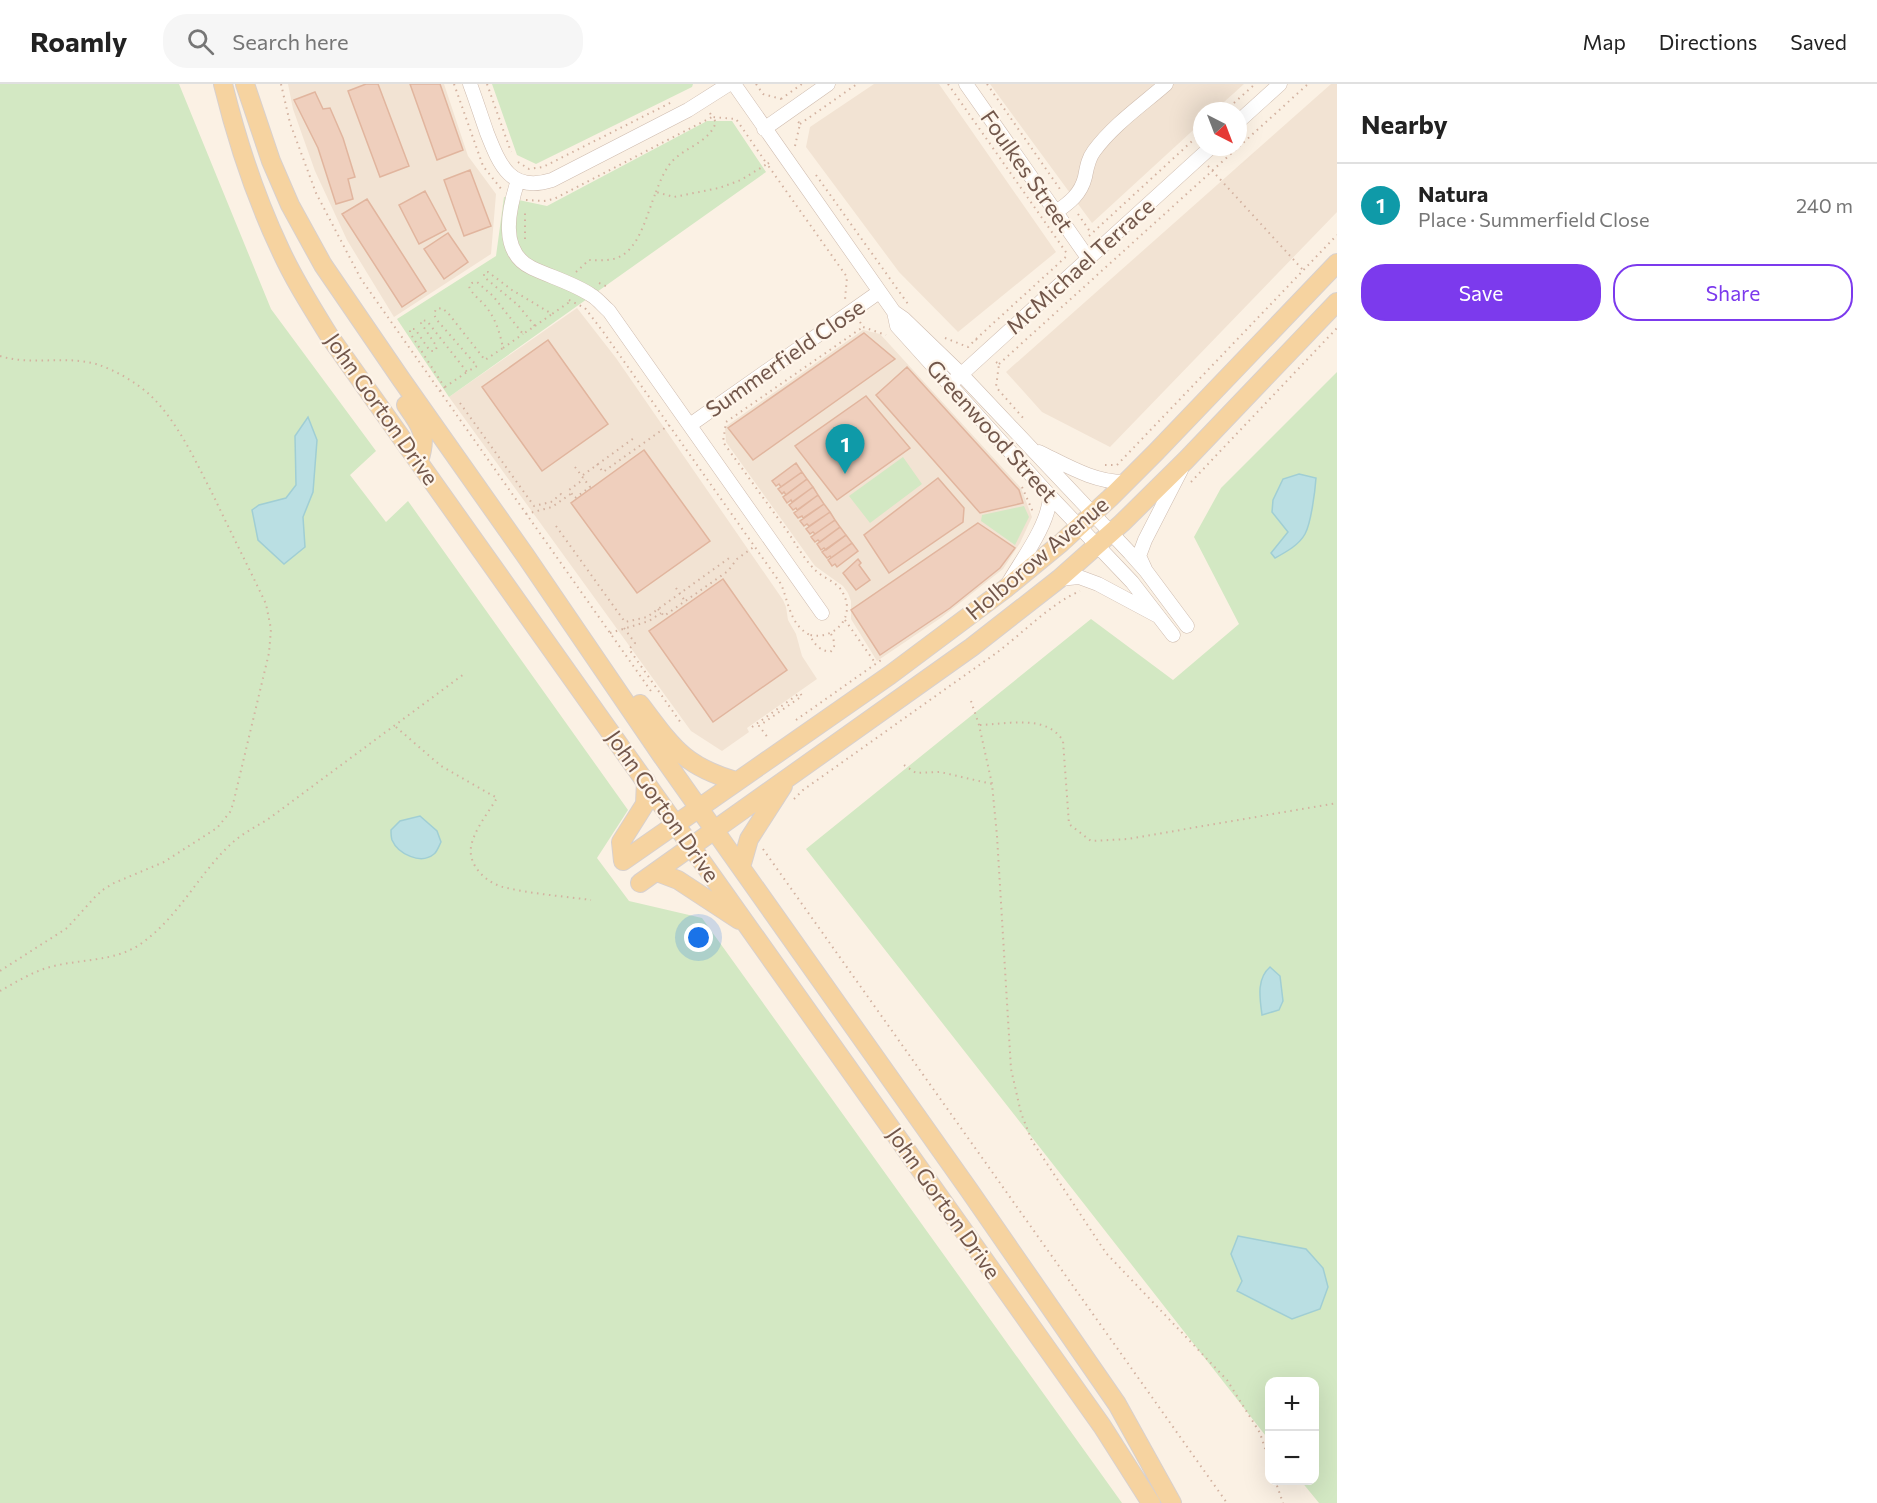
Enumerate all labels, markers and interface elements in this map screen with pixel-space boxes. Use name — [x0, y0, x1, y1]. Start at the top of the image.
search box — [163, 14, 583, 68]
text: Roamly — [30, 24, 127, 58]
icon: search — [184, 25, 217, 58]
text: Search here — [232, 28, 349, 55]
text: Map — [1583, 29, 1626, 54]
text: Directions — [1659, 29, 1757, 54]
text: Saved — [1790, 29, 1847, 54]
north arrow — [1193, 102, 1247, 156]
street label: Foulkes Street — [975, 105, 1079, 237]
text: Nearby — [1361, 108, 1448, 139]
text: Natura — [1418, 180, 1488, 207]
street label: McMichael Terrace — [1000, 192, 1159, 339]
text: 1 — [1376, 193, 1385, 217]
text: 240 m — [1796, 193, 1853, 217]
text: Place · Summerfield Close — [1418, 207, 1649, 231]
button: Save — [1361, 264, 1601, 321]
button: Share — [1613, 264, 1853, 321]
street label: Summerfield Close — [700, 293, 869, 422]
street label: John Gorton Drive — [320, 328, 445, 490]
street label: Greenwood Street — [921, 354, 1064, 508]
pin: 1 — [826, 424, 864, 474]
street label: Holborow Avenue — [960, 490, 1113, 625]
street label: John Gorton Drive — [601, 725, 726, 887]
your location — [684, 923, 713, 952]
street label: John Gorton Drive — [882, 1122, 1007, 1284]
map controls — [1265, 1377, 1319, 1485]
button: + — [1265, 1377, 1319, 1431]
button: − — [1265, 1431, 1319, 1485]

